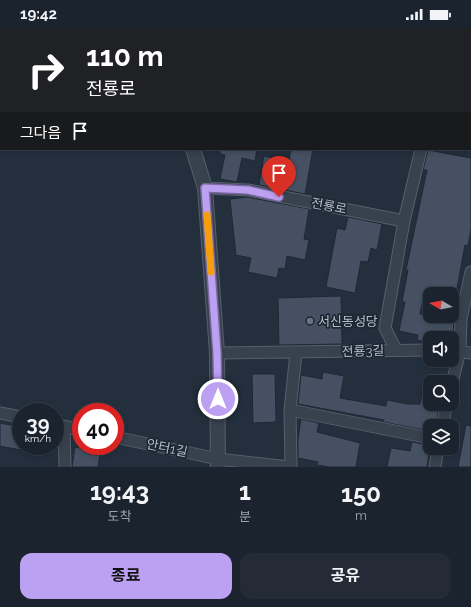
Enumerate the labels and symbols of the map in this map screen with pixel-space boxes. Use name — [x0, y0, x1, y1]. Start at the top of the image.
pin — [262, 156, 296, 197]
street label: 전룡로 — [310, 195, 348, 217]
north arrow — [423, 287, 459, 323]
place label: 서신동성당 — [318, 314, 378, 329]
marker: 서신동성당 — [305, 316, 315, 326]
street label: 전룡3길 — [341, 343, 385, 359]
position arrow — [197, 378, 239, 420]
speed limit sign: 40 — [72, 403, 124, 455]
street label: 안터1길 — [145, 436, 189, 460]

